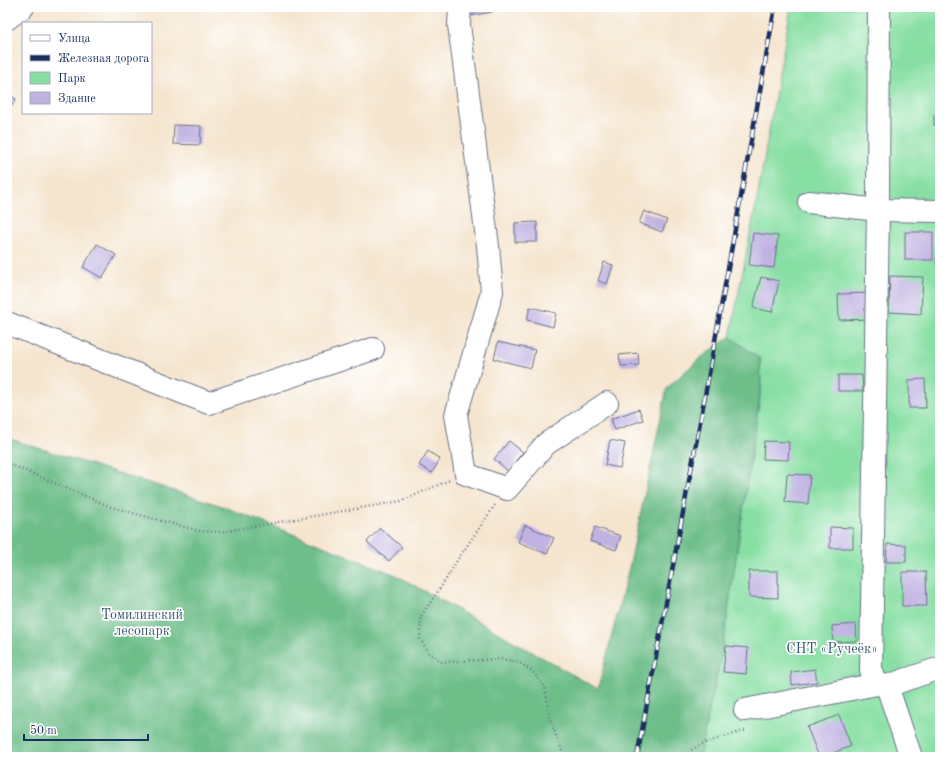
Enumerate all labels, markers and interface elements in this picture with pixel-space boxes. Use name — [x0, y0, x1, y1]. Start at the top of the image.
legend — [22, 22, 152, 114]
text: Улица — [58, 33, 91, 45]
text: Железная дорога — [58, 53, 149, 65]
text: Парк — [58, 73, 86, 85]
text: Здание — [58, 93, 96, 105]
park label: Томилинский лесопарк — [101, 608, 183, 638]
park label: СНТ «Ручеёк» — [786, 642, 878, 656]
scale bar — [24, 716, 148, 742]
text: 50 m — [30, 724, 57, 737]

